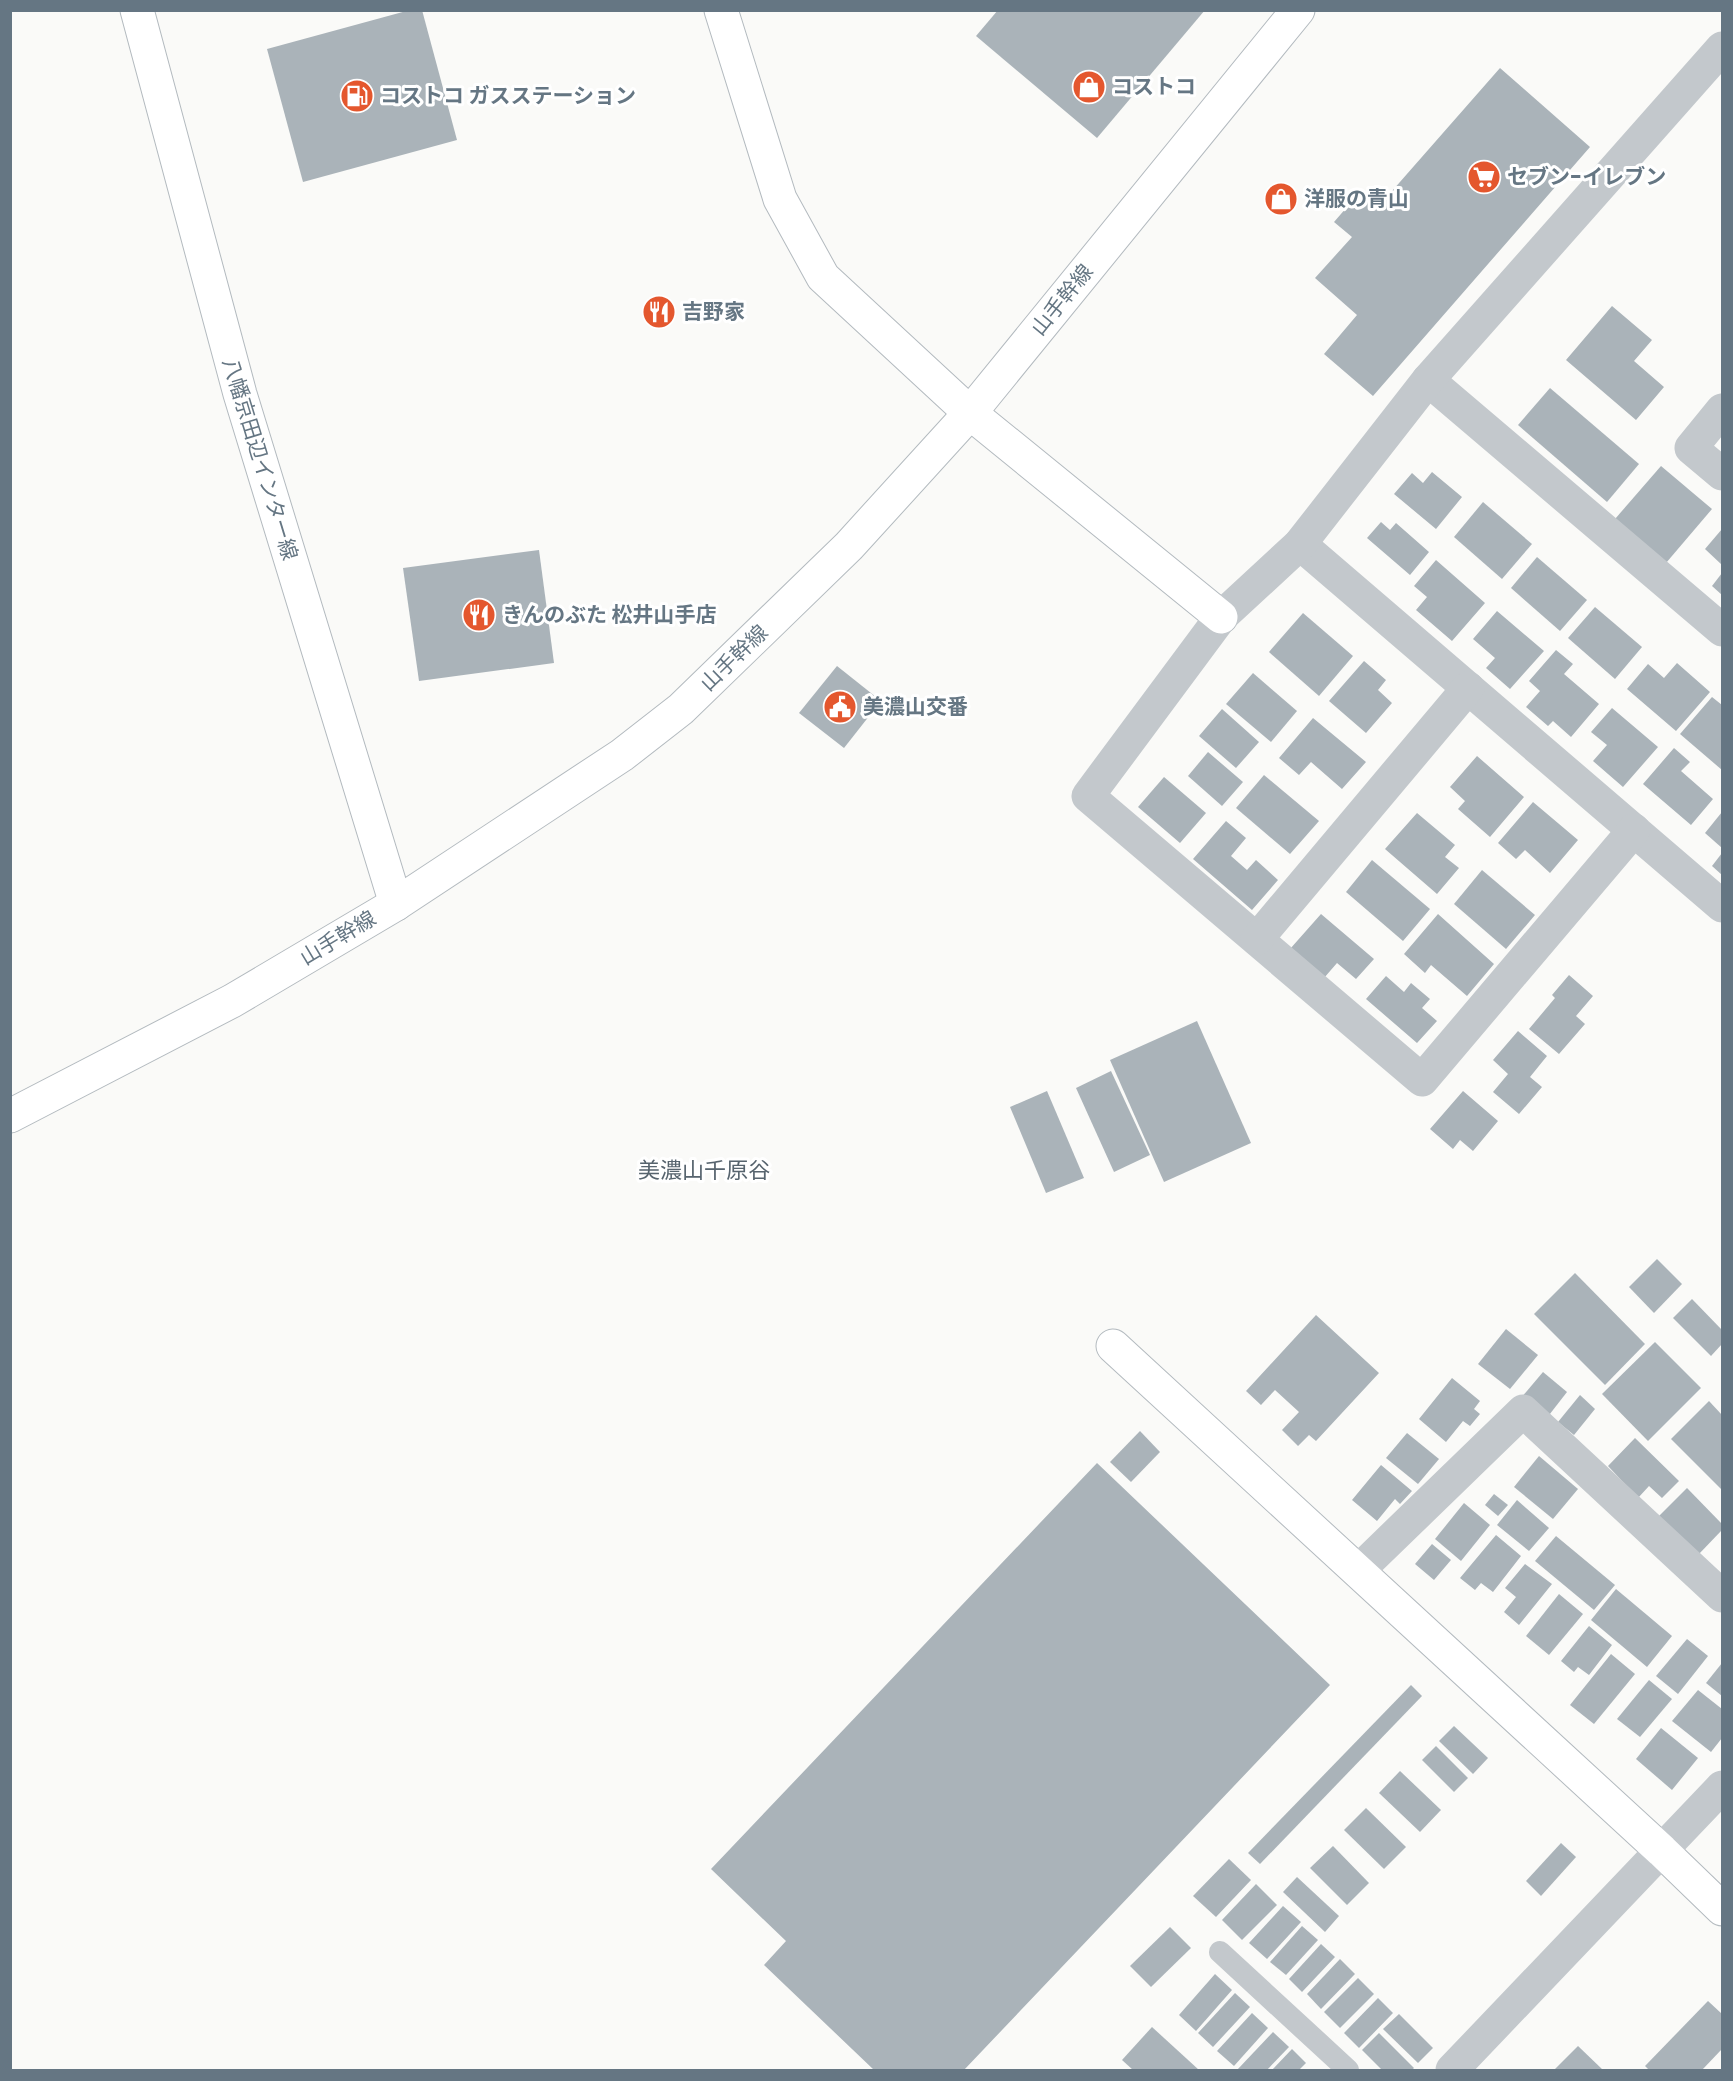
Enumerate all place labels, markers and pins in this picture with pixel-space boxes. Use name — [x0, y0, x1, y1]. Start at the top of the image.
shop icon: コストコ — [1071, 69, 1107, 105]
place label: コストコ — [1112, 72, 1196, 101]
fuel station icon: コストコ ガスステーション — [339, 78, 375, 114]
place label: コストコ ガスステーション — [380, 81, 636, 110]
supermarket icon: セブン-イレブン — [1466, 159, 1502, 195]
place label: セブン-イレブン — [1507, 162, 1666, 191]
shop icon: 洋服の青山 — [1263, 181, 1299, 217]
place label: 洋服の青山 — [1304, 184, 1409, 213]
restaurant icon: 吉野家 — [641, 294, 677, 330]
place label: 吉野家 — [682, 297, 745, 326]
restaurant icon: きんのぶた 松井山手店 — [461, 597, 497, 633]
place label: きんのぶた 松井山手店 — [502, 600, 716, 629]
public building icon: 美濃山交番 — [822, 689, 858, 725]
place label: 美濃山交番 — [863, 692, 968, 721]

